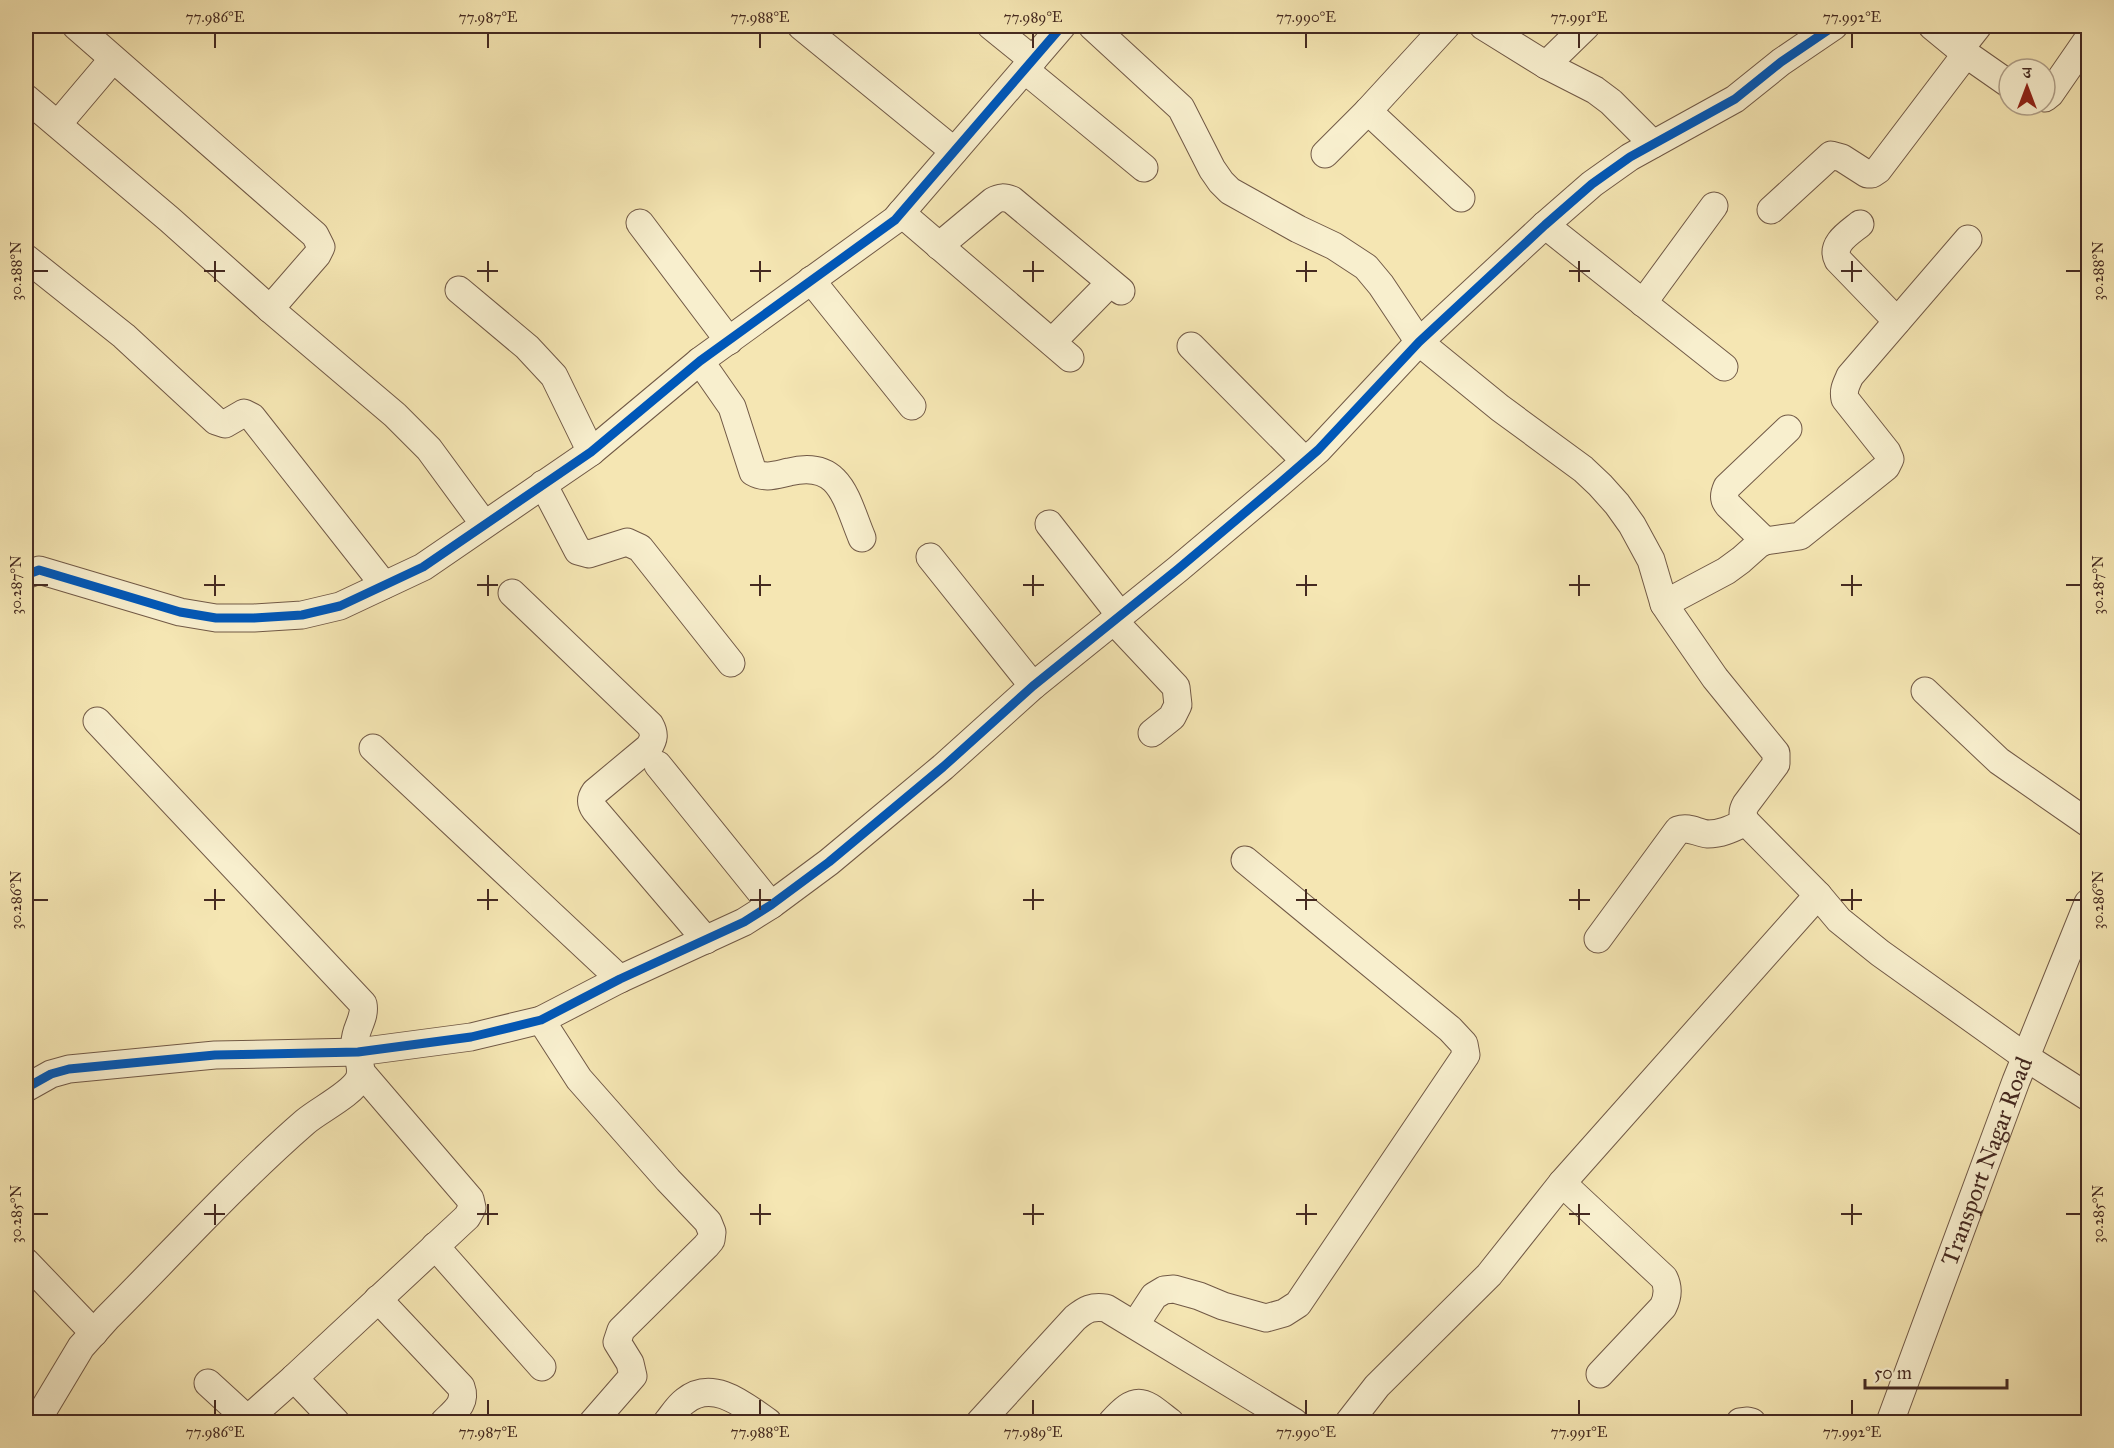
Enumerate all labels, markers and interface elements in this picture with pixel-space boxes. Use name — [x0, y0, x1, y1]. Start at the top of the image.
text: 77.986°E — [186, 8, 245, 26]
text: 77.987°E — [458, 8, 518, 26]
text: 77.988°E — [730, 8, 790, 26]
text: 77.989°E — [1003, 8, 1063, 26]
text: 77.990°E — [1276, 8, 1336, 26]
text: 77.991°E — [1550, 8, 1608, 26]
text: 77.992°E — [1823, 8, 1882, 26]
north arrow — [1997, 57, 2057, 117]
text: उ — [2022, 63, 2033, 82]
text: 30.288°N — [7, 241, 25, 301]
text: 30.288°N — [2089, 241, 2107, 301]
text: 30.287°N — [7, 555, 25, 615]
text: 30.287°N — [2089, 555, 2107, 615]
text: 30.286°N — [7, 870, 25, 930]
text: 30.286°N — [2089, 870, 2107, 930]
street label: Transport Nagar Road — [1934, 1053, 2039, 1270]
text: 30.285°N — [7, 1185, 25, 1243]
text: 30.285°N — [2089, 1185, 2107, 1243]
scale bar — [1865, 1352, 2008, 1390]
text: 50 m — [1874, 1362, 1912, 1384]
text: 77.986°E — [186, 1423, 245, 1441]
text: 77.987°E — [458, 1423, 518, 1441]
text: 77.988°E — [730, 1423, 790, 1441]
text: 77.989°E — [1003, 1423, 1063, 1441]
text: 77.990°E — [1276, 1423, 1336, 1441]
text: 77.991°E — [1550, 1423, 1608, 1441]
text: 77.992°E — [1823, 1423, 1882, 1441]

